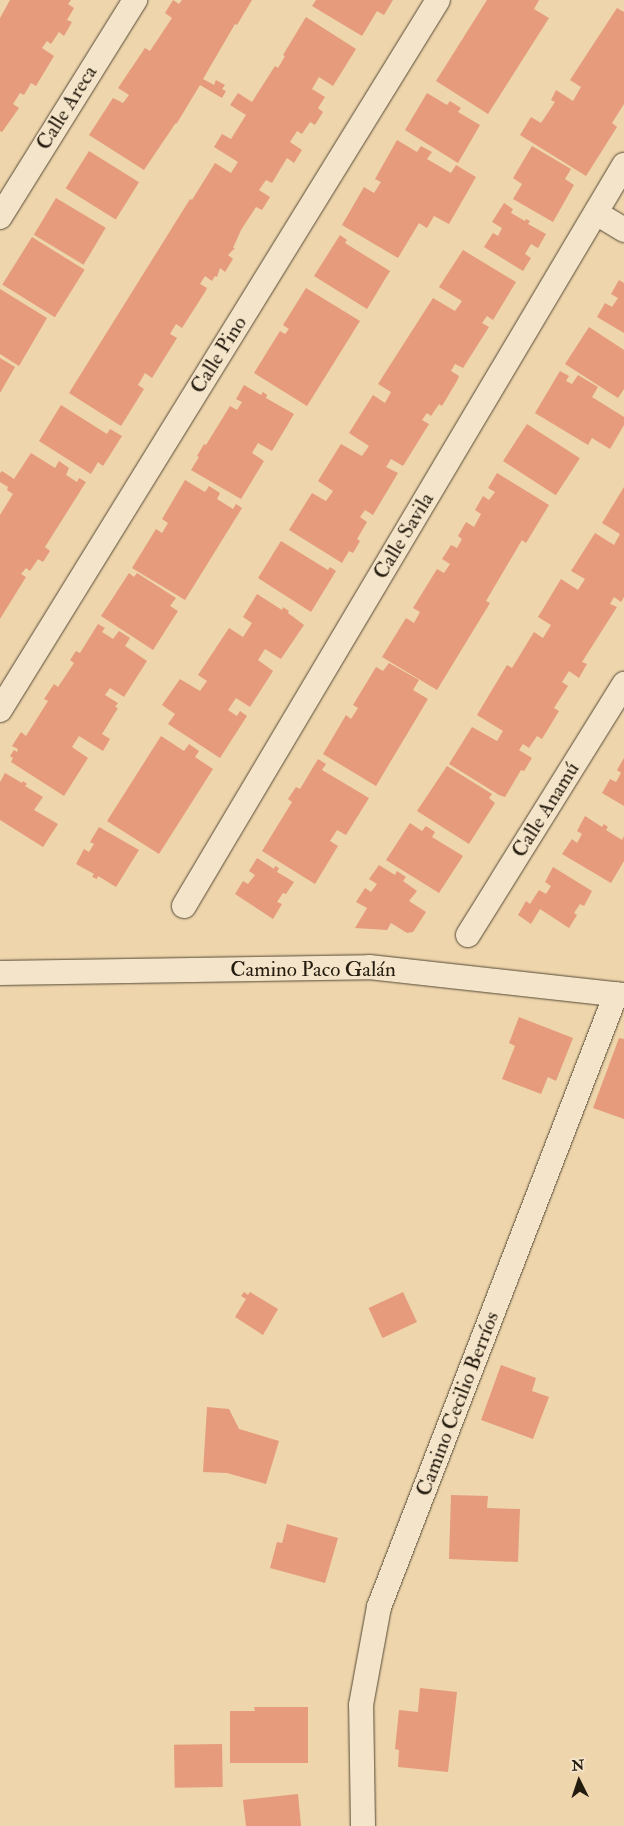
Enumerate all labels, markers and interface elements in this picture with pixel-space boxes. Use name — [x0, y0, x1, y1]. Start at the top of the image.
street label: Calle Areca — [31, 61, 103, 155]
street label: Calle Pino — [185, 312, 253, 398]
street label: Calle Savila — [368, 488, 440, 584]
street label: Calle Anamú — [507, 758, 585, 862]
street label: Camino Paco Galán — [230, 957, 396, 983]
street label: Camino Cecilio Berríos — [411, 1308, 505, 1500]
north arrow — [554, 1756, 604, 1806]
text: N — [571, 1757, 585, 1774]

